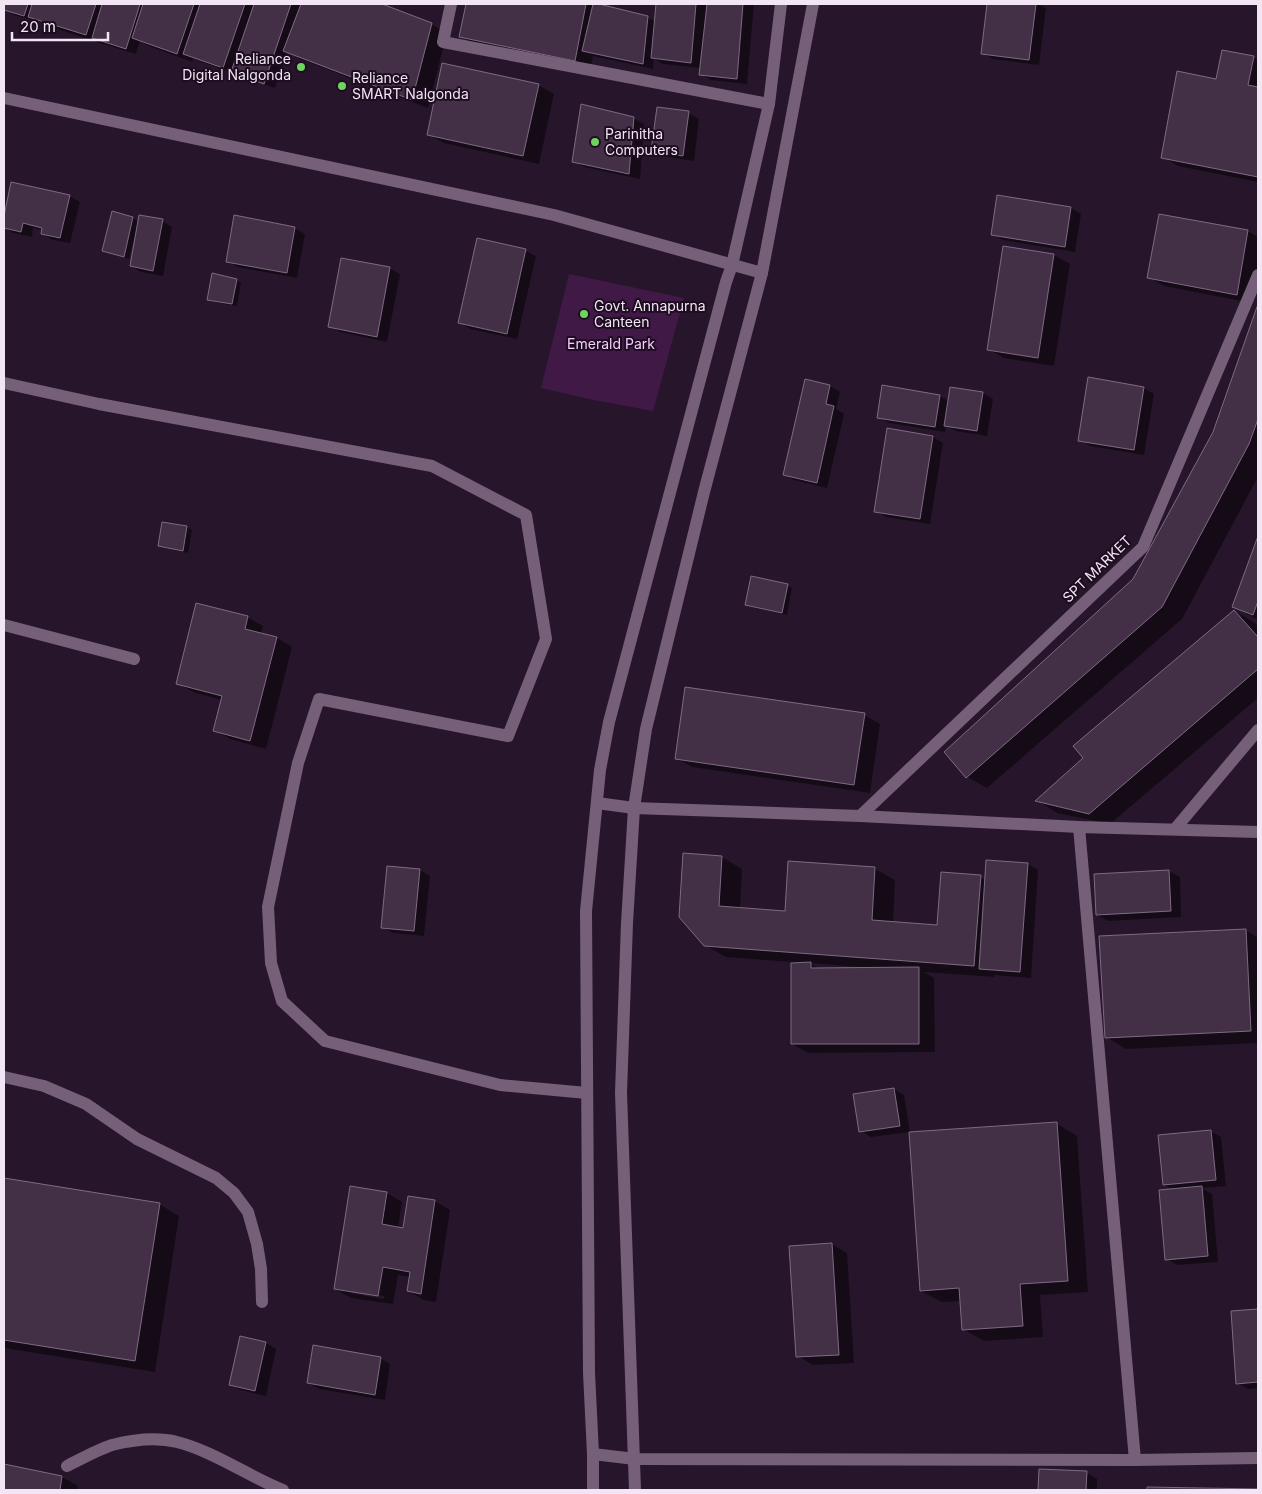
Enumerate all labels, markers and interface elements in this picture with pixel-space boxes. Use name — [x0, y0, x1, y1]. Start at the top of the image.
scale bar — [12, 10, 109, 42]
text: 20 m — [20, 17, 56, 36]
place label: Reliance Digital Nalgonda — [182, 50, 291, 83]
marker: Reliance Digital Nalgonda — [295, 61, 307, 73]
place label: Reliance SMART Nalgonda — [352, 69, 469, 102]
marker: Reliance SMART Nalgonda — [336, 80, 348, 92]
place label: Parinitha Computers — [605, 125, 678, 158]
marker: Parinitha Computers — [589, 136, 601, 148]
place label: Govt. Annapurna Canteen — [594, 297, 706, 330]
marker: Govt. Annapurna Canteen — [578, 308, 590, 320]
park label: Emerald Park — [567, 335, 655, 352]
street label: SPT MARKET — [1059, 532, 1135, 606]

